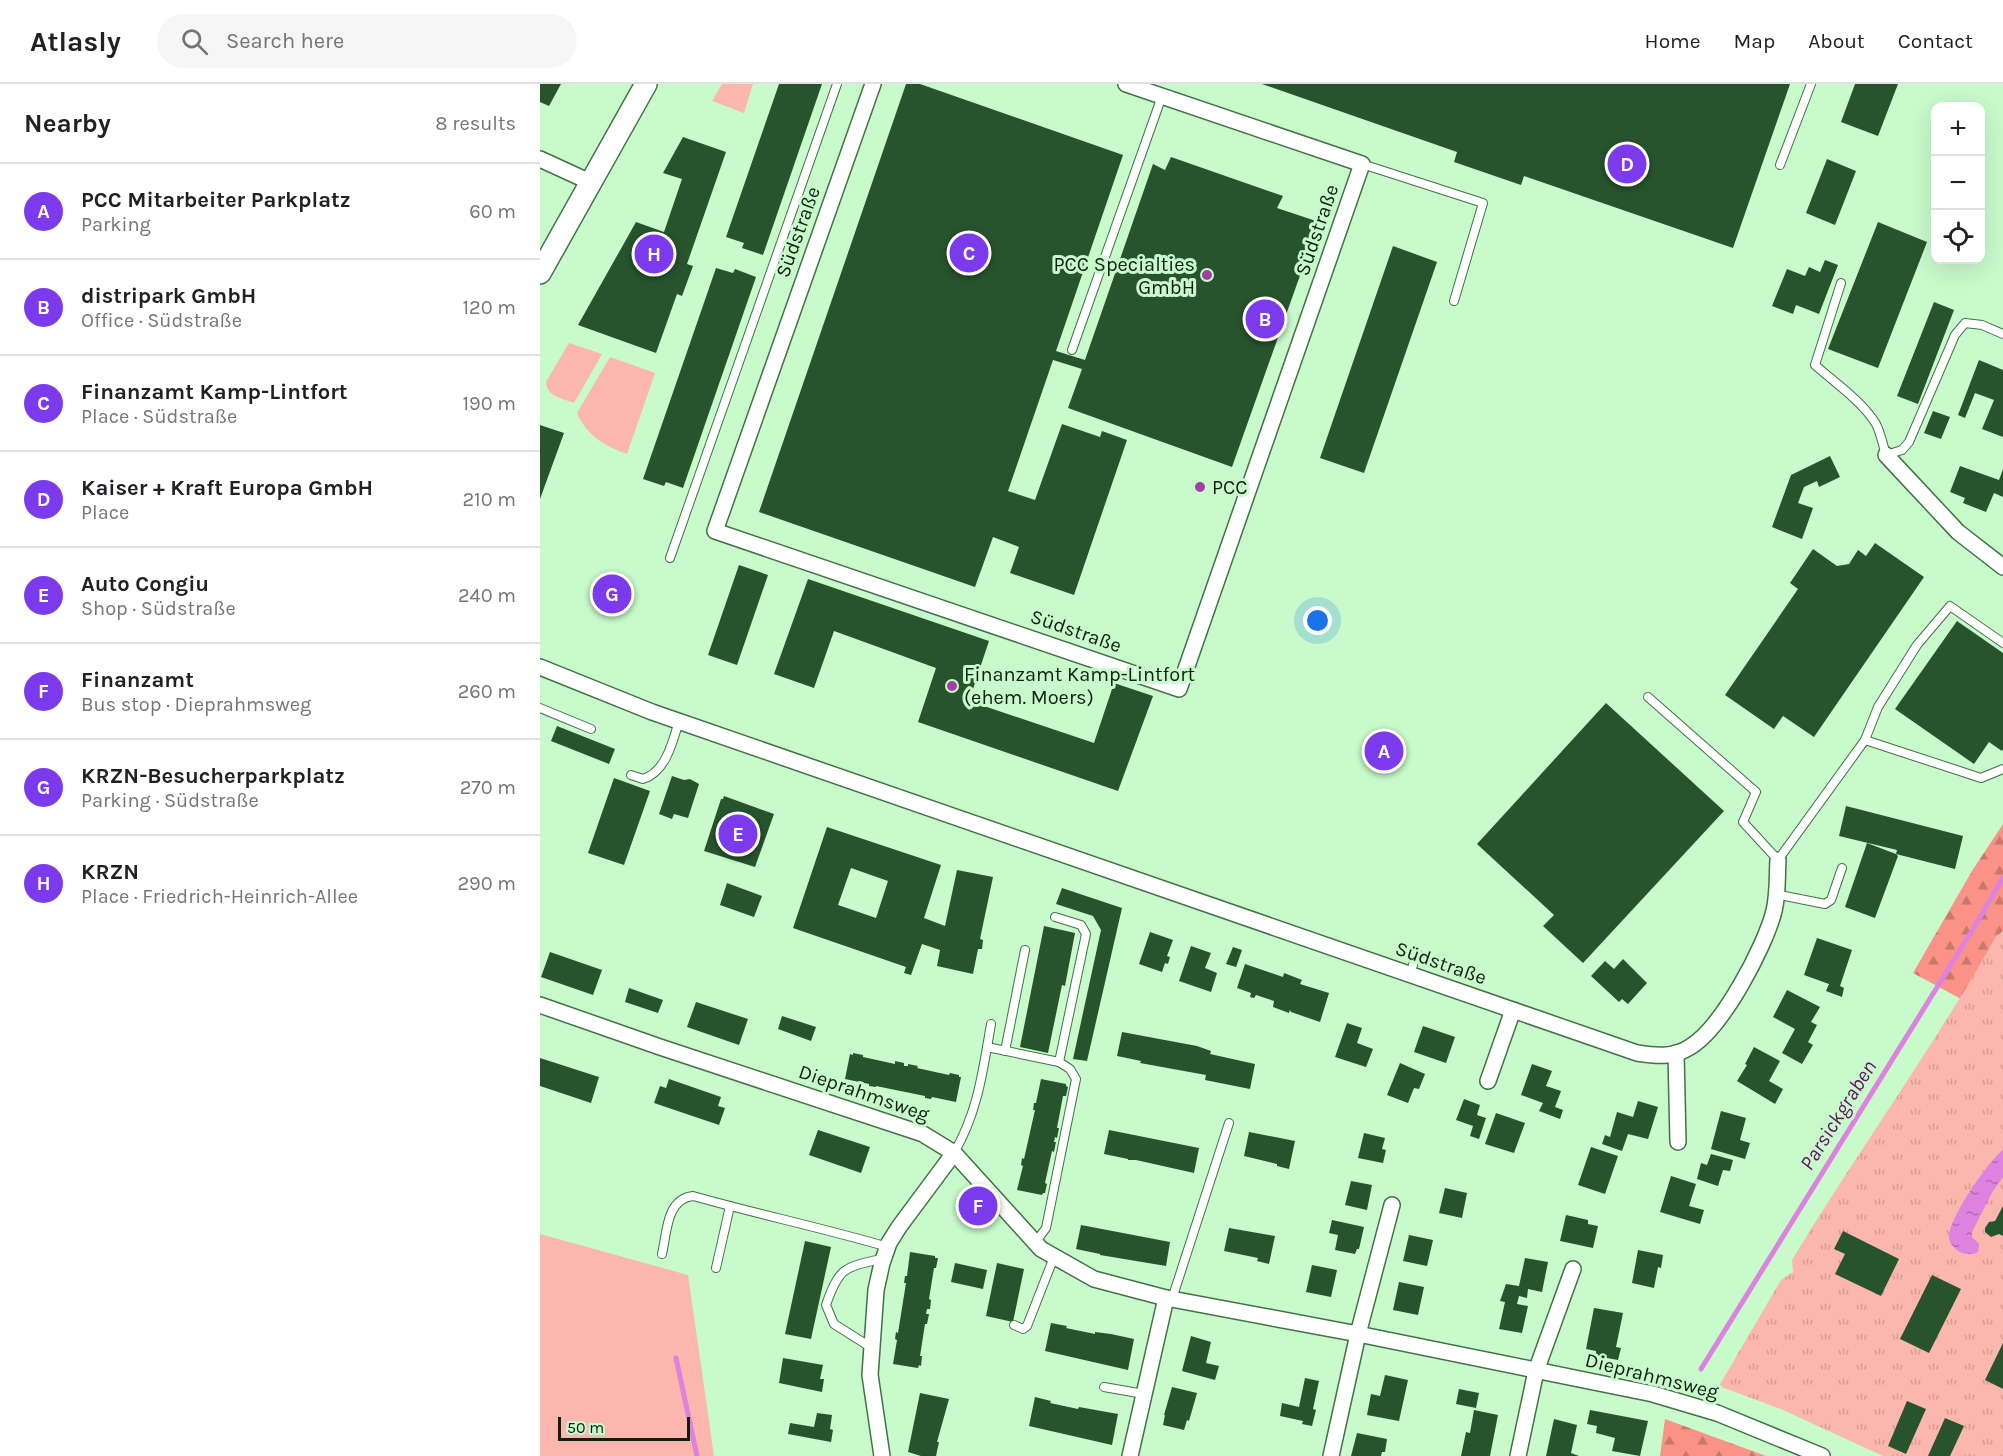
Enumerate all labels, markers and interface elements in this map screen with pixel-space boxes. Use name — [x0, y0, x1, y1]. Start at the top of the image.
search box — [157, 14, 577, 68]
text: Atlasly — [30, 25, 121, 58]
icon: search — [178, 25, 211, 58]
text: Search here — [226, 28, 344, 54]
text: Home — [1645, 29, 1701, 53]
text: Map — [1734, 29, 1775, 53]
text: About — [1808, 29, 1865, 53]
text: Contact — [1898, 29, 1973, 53]
map controls — [1931, 102, 1985, 264]
button: + — [1931, 102, 1985, 156]
text: Nearby — [24, 108, 111, 139]
text: 8 results — [435, 112, 516, 135]
pin: D — [1608, 142, 1646, 187]
button: − — [1931, 156, 1985, 210]
street label: Südstraße — [1291, 181, 1343, 279]
street label: Südstraße — [771, 183, 825, 281]
text: PCC Mitarbeiter Parkplatz — [81, 187, 351, 213]
text: A — [37, 200, 50, 223]
text: 60 m — [469, 200, 516, 223]
button: locate — [1931, 210, 1985, 264]
text: Parking — [81, 213, 151, 236]
pin: C — [950, 230, 988, 276]
pin: H — [634, 232, 674, 276]
place label: PCC Specialties GmbH — [1053, 253, 1195, 299]
marker: PCC Specialties GmbH — [1200, 268, 1214, 282]
text: distripark GmbH — [81, 283, 256, 309]
text: B — [37, 296, 50, 319]
text: 120 m — [462, 296, 516, 319]
pin: B — [1246, 296, 1284, 342]
text: Office · Südstraße — [81, 309, 242, 332]
text: Finanzamt Kamp-Lintfort — [81, 379, 348, 405]
text: C — [37, 392, 50, 415]
text: 190 m — [462, 392, 516, 415]
text: Place · Südstraße — [81, 405, 237, 428]
text: Kaiser + Kraft Europa GmbH — [81, 475, 373, 501]
place label: PCC — [1212, 476, 1248, 499]
marker: PCC — [1193, 480, 1207, 494]
text: D — [37, 488, 50, 511]
text: 210 m — [462, 488, 516, 511]
text: Place — [81, 501, 129, 524]
text: Auto Congiu — [81, 571, 209, 597]
pin: G — [592, 572, 632, 616]
text: E — [38, 584, 49, 607]
text: 240 m — [458, 584, 516, 607]
text: Shop · Südstraße — [81, 597, 236, 620]
street label: Südstraße — [1027, 605, 1125, 657]
your location — [1303, 606, 1332, 635]
place label: Finanzamt Kamp-Lintfort (ehem. Moers) — [964, 663, 1195, 709]
text: Finanzamt — [81, 667, 194, 693]
marker: Finanzamt Kamp-Lintfort (ehem. Moers) — [945, 679, 959, 693]
text: F — [38, 680, 49, 703]
text: 260 m — [458, 680, 516, 703]
text: Bus stop · Dieprahmsweg — [81, 693, 311, 716]
pin: A — [1364, 728, 1404, 774]
text: KRZN-Besucherparkplatz — [81, 763, 345, 789]
text: G — [37, 776, 50, 799]
text: 270 m — [460, 776, 516, 799]
text: Parking · Südstraße — [81, 789, 259, 812]
pin: E — [718, 812, 758, 856]
text: KRZN — [81, 859, 139, 885]
text: H — [36, 872, 51, 895]
text: 290 m — [457, 872, 516, 895]
text: Place · Friedrich-Heinrich-Allee — [81, 885, 358, 908]
street label: Südstraße — [1392, 937, 1490, 989]
water label: Parsickgraben — [1795, 1056, 1881, 1174]
street label: Dieprahmsweg — [796, 1060, 932, 1126]
pin: F — [958, 1184, 998, 1228]
street label: Dieprahmsweg — [1583, 1348, 1721, 1404]
scale bar — [558, 1414, 690, 1442]
text: 50 m — [567, 1418, 604, 1437]

